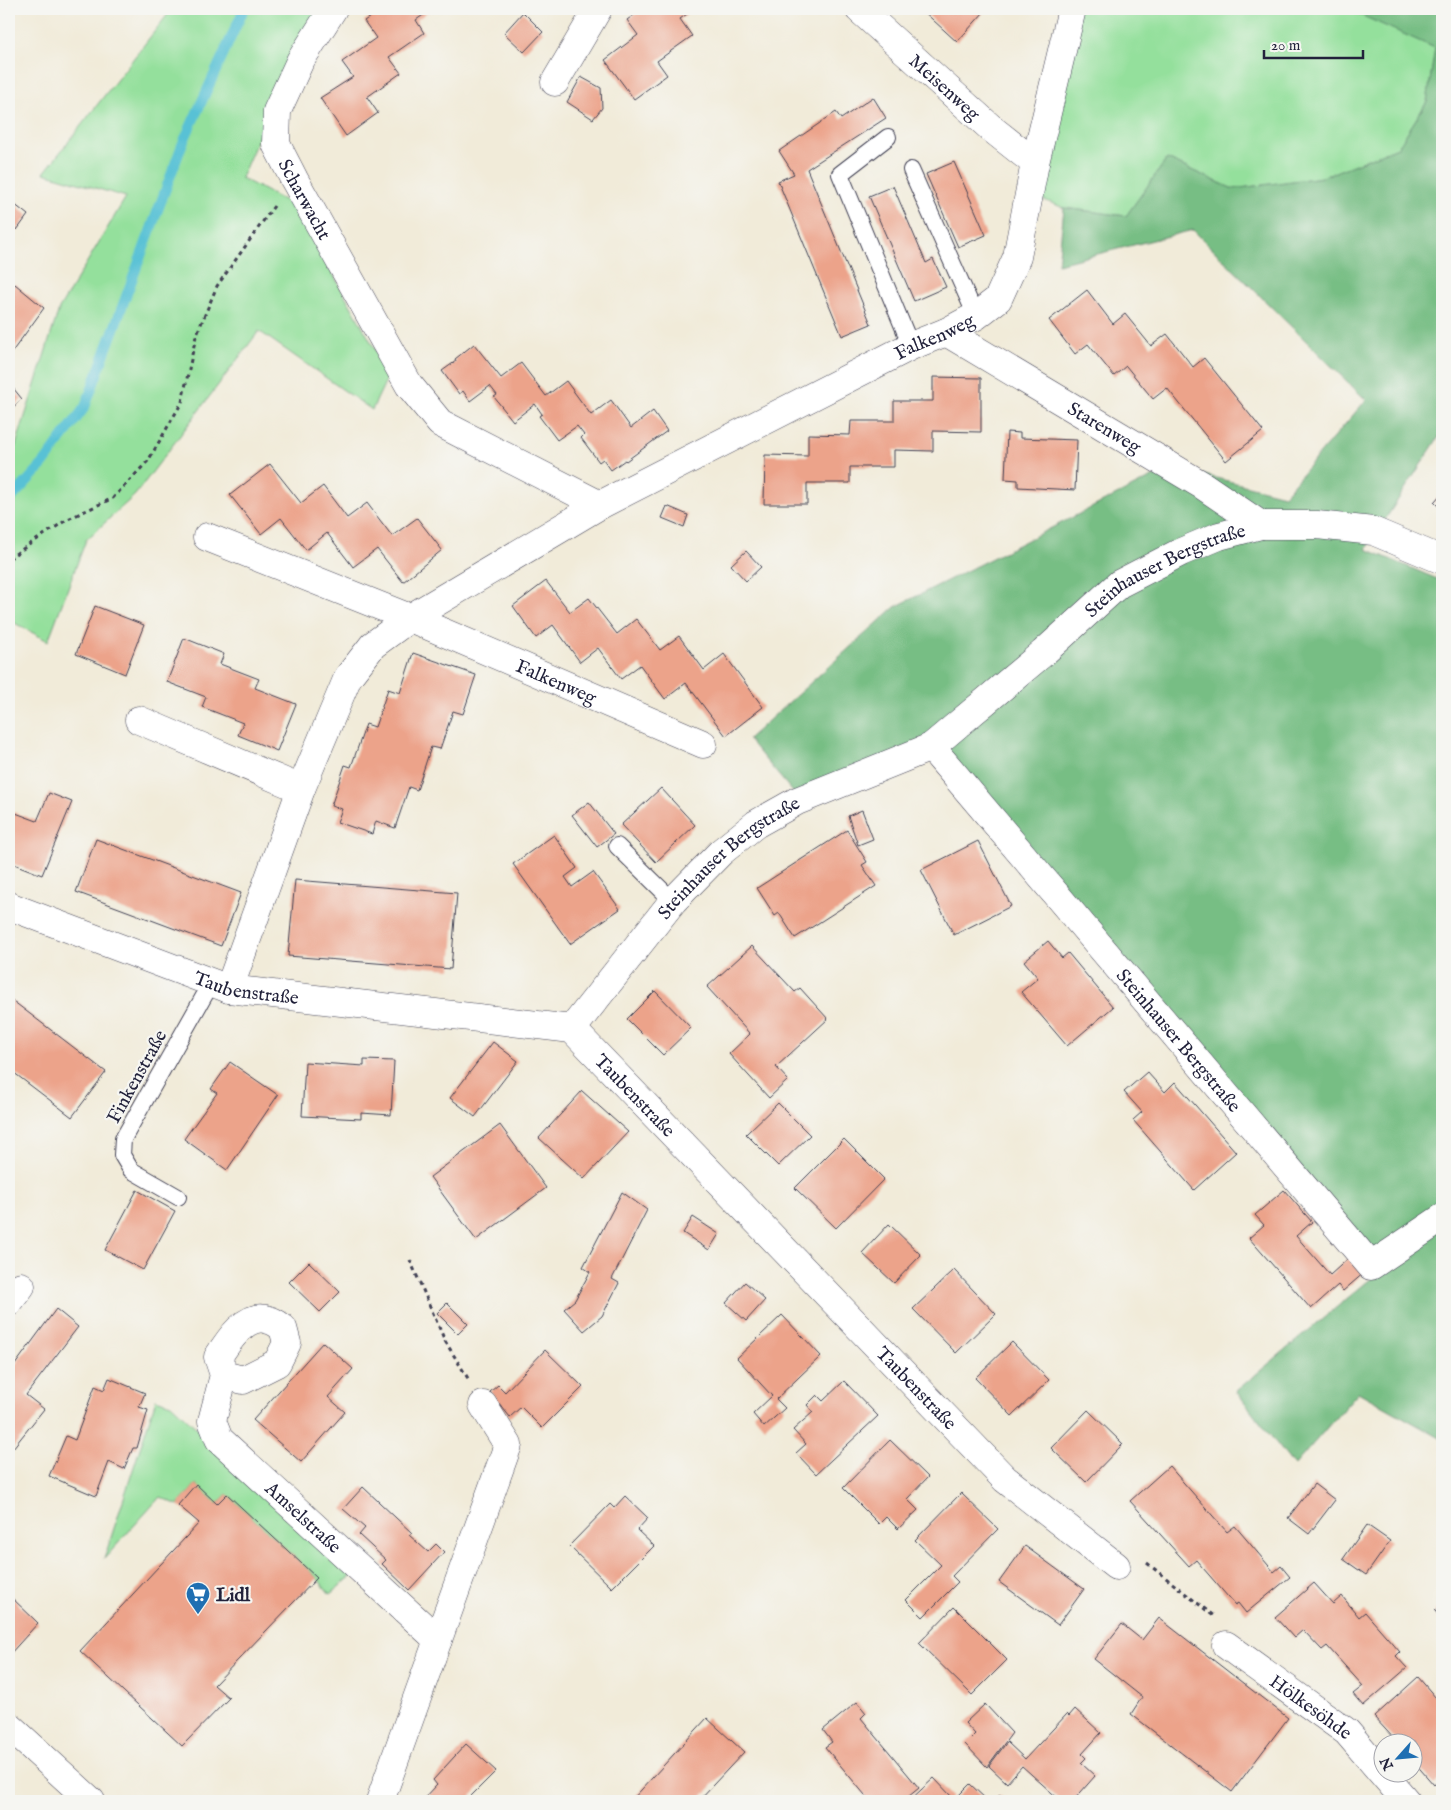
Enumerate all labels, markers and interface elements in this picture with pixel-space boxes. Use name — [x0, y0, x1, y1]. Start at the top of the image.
scale bar — [1264, 28, 1362, 60]
text: 20 m — [1271, 36, 1301, 55]
street label: Meisenweg — [903, 50, 985, 127]
street label: Scharwacht — [272, 155, 336, 245]
street label: Falkenweg — [891, 309, 980, 366]
street label: Starenweg — [1063, 397, 1146, 460]
street label: Steinhauser Bergstraße — [1080, 520, 1248, 623]
street label: Falkenweg — [512, 655, 600, 711]
street label: Steinhauser Bergstraße — [653, 792, 805, 925]
street label: Steinhauser Bergstraße — [1110, 965, 1246, 1118]
street label: Taubenstraße — [190, 967, 300, 1011]
street label: Finkenstraße — [102, 1026, 173, 1128]
street label: Taubenstraße — [588, 1050, 680, 1143]
street label: Taubenstraße — [870, 1342, 961, 1436]
street label: Amselstraße — [259, 1477, 346, 1560]
supermarket icon: Lidl — [185, 1581, 211, 1615]
place label: Lidl — [216, 1584, 251, 1608]
street label: Hölkesöhde — [1264, 1670, 1356, 1746]
north arrow — [1374, 1732, 1424, 1782]
text: N — [1377, 1754, 1399, 1774]

